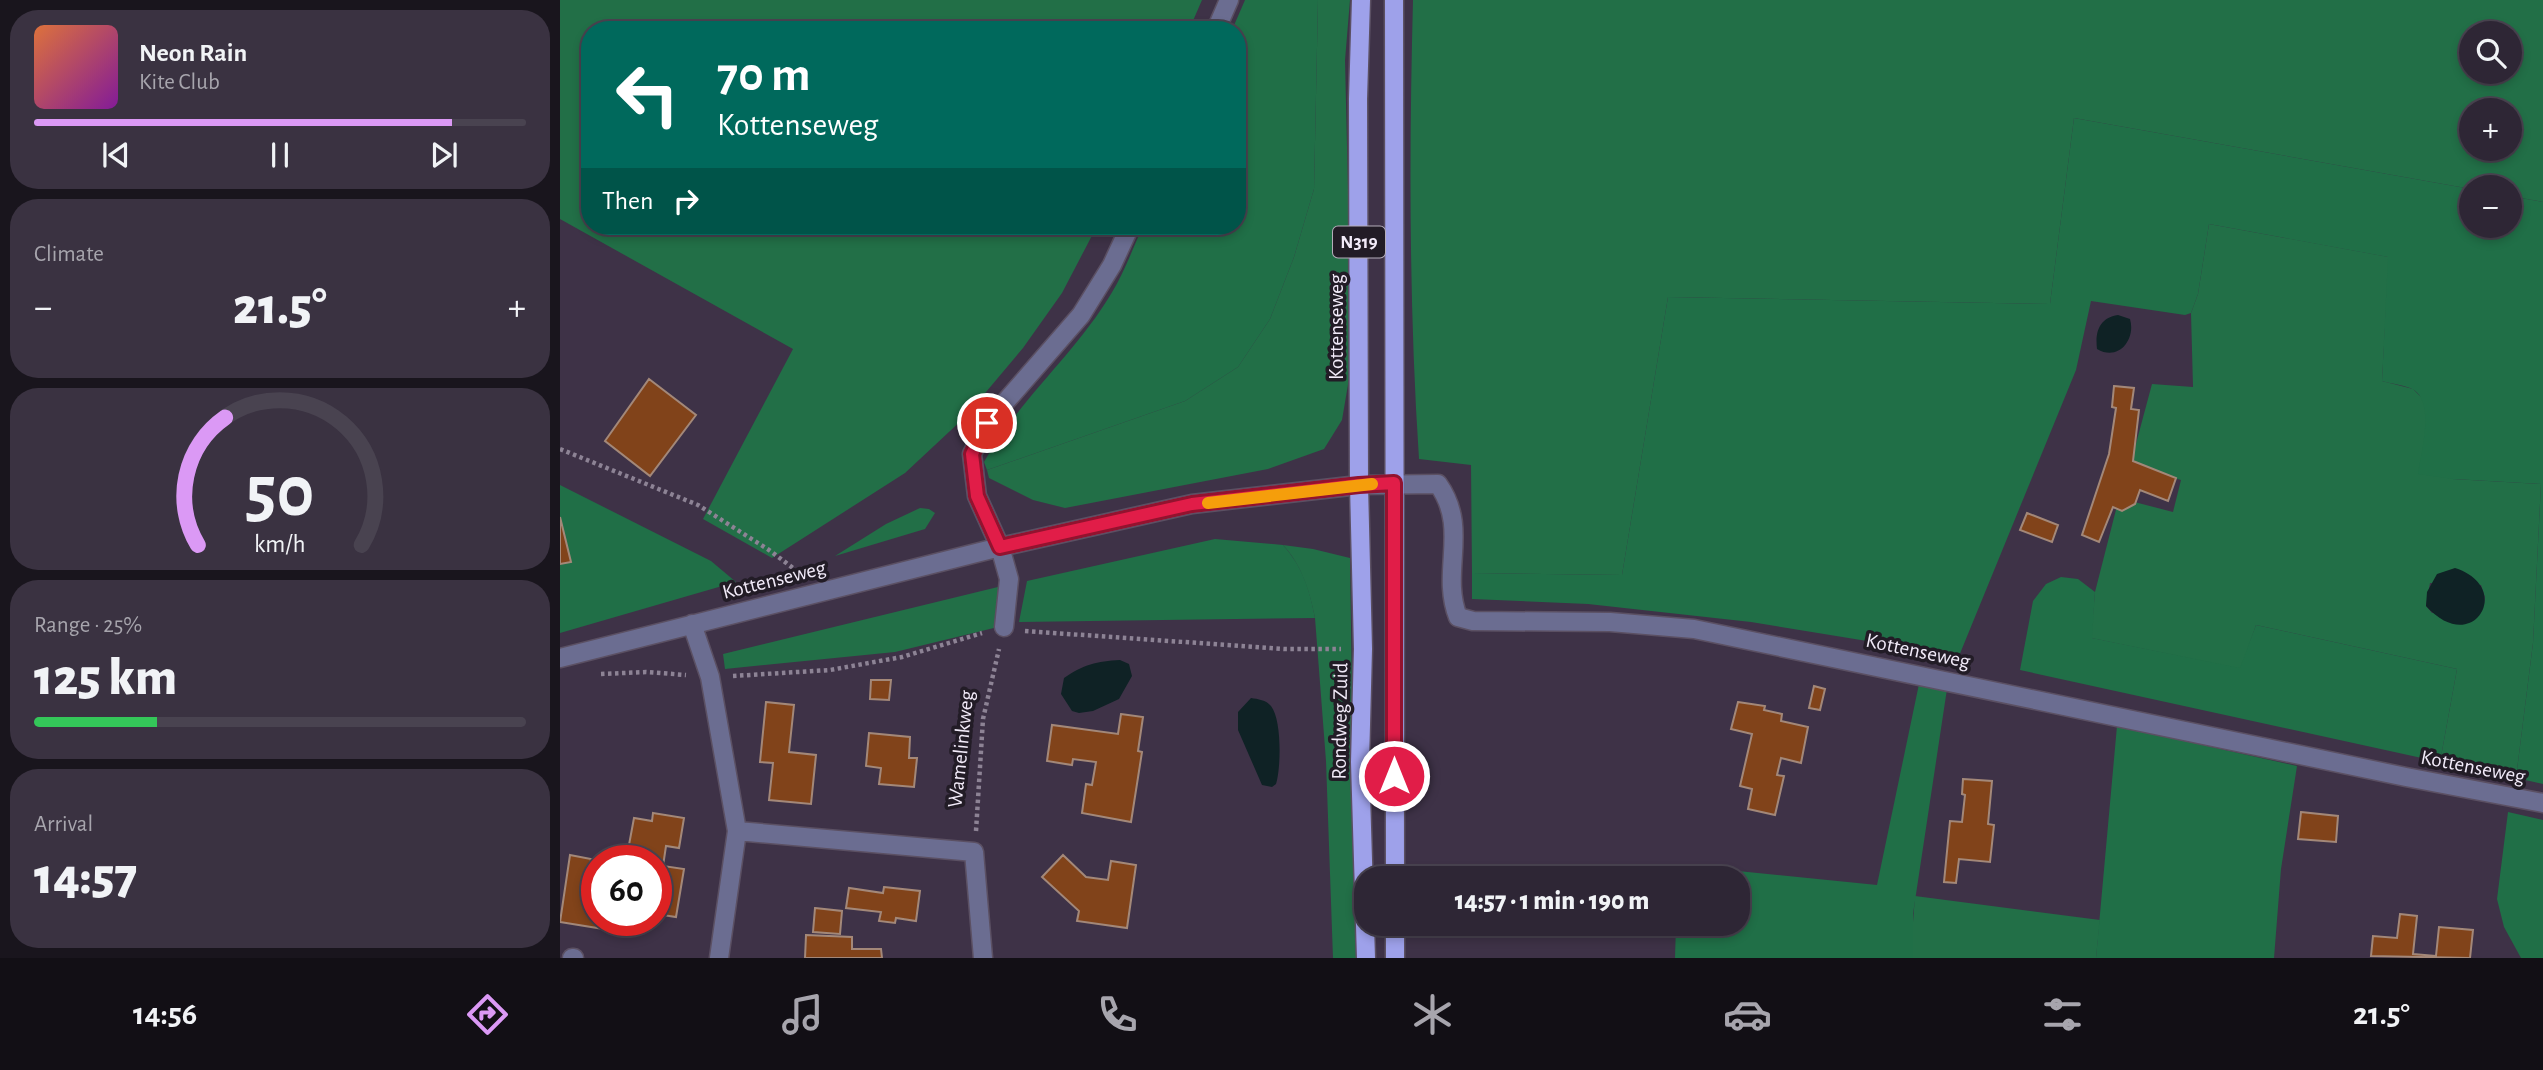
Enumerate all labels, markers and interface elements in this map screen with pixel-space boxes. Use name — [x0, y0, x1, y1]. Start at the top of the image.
map controls — [2459, 21, 2522, 238]
button: search — [2459, 21, 2522, 84]
text: Neon Rain — [139, 40, 247, 66]
icon: left — [602, 49, 693, 140]
text: 70 m — [717, 51, 811, 100]
text: Kite Club — [139, 71, 220, 94]
button: + — [2459, 98, 2522, 161]
text: Kottenseweg — [717, 109, 878, 141]
icon: previous — [97, 136, 135, 174]
icon: pause — [261, 136, 299, 174]
icon: next — [425, 136, 463, 174]
button: − — [2459, 175, 2522, 238]
icon: right — [667, 182, 705, 220]
text: Then — [602, 188, 653, 214]
road number: N319 — [1333, 226, 1385, 258]
text: Climate — [34, 243, 104, 266]
street label: Kottenseweg — [1326, 273, 1347, 380]
text: 21.5° — [233, 281, 327, 333]
text: − — [34, 289, 52, 327]
text: + — [508, 289, 526, 327]
pin — [957, 393, 1017, 453]
icon: arrive — [968, 404, 1006, 442]
text: 50 — [245, 457, 315, 530]
text: km/h — [254, 532, 306, 557]
street label: Kottenseweg — [720, 557, 829, 603]
text: Range · 25% — [34, 614, 142, 637]
street label: Kottenseweg — [1864, 630, 1973, 672]
text: 125 km — [34, 652, 177, 704]
street label: Rondweg Zuid — [1328, 662, 1352, 780]
street label: Wamelinkweg — [944, 689, 978, 809]
position arrow — [1357, 739, 1431, 813]
street label: Kottenseweg — [2419, 747, 2528, 788]
text: Arrival — [34, 813, 93, 836]
speed limit sign: 60 — [581, 845, 672, 936]
text: 14:57 — [34, 851, 137, 903]
text: 14:57 · 1 min · 190 m — [1455, 888, 1649, 914]
icon: directions — [463, 990, 512, 1039]
icon: music — [778, 990, 827, 1039]
icon: phone — [1093, 990, 1142, 1039]
icon: climate — [1408, 990, 1457, 1039]
icon: car — [1723, 990, 1772, 1039]
icon: filters — [2038, 990, 2087, 1039]
text: 14:56 — [133, 998, 197, 1030]
text: 21.5° — [2353, 998, 2410, 1030]

